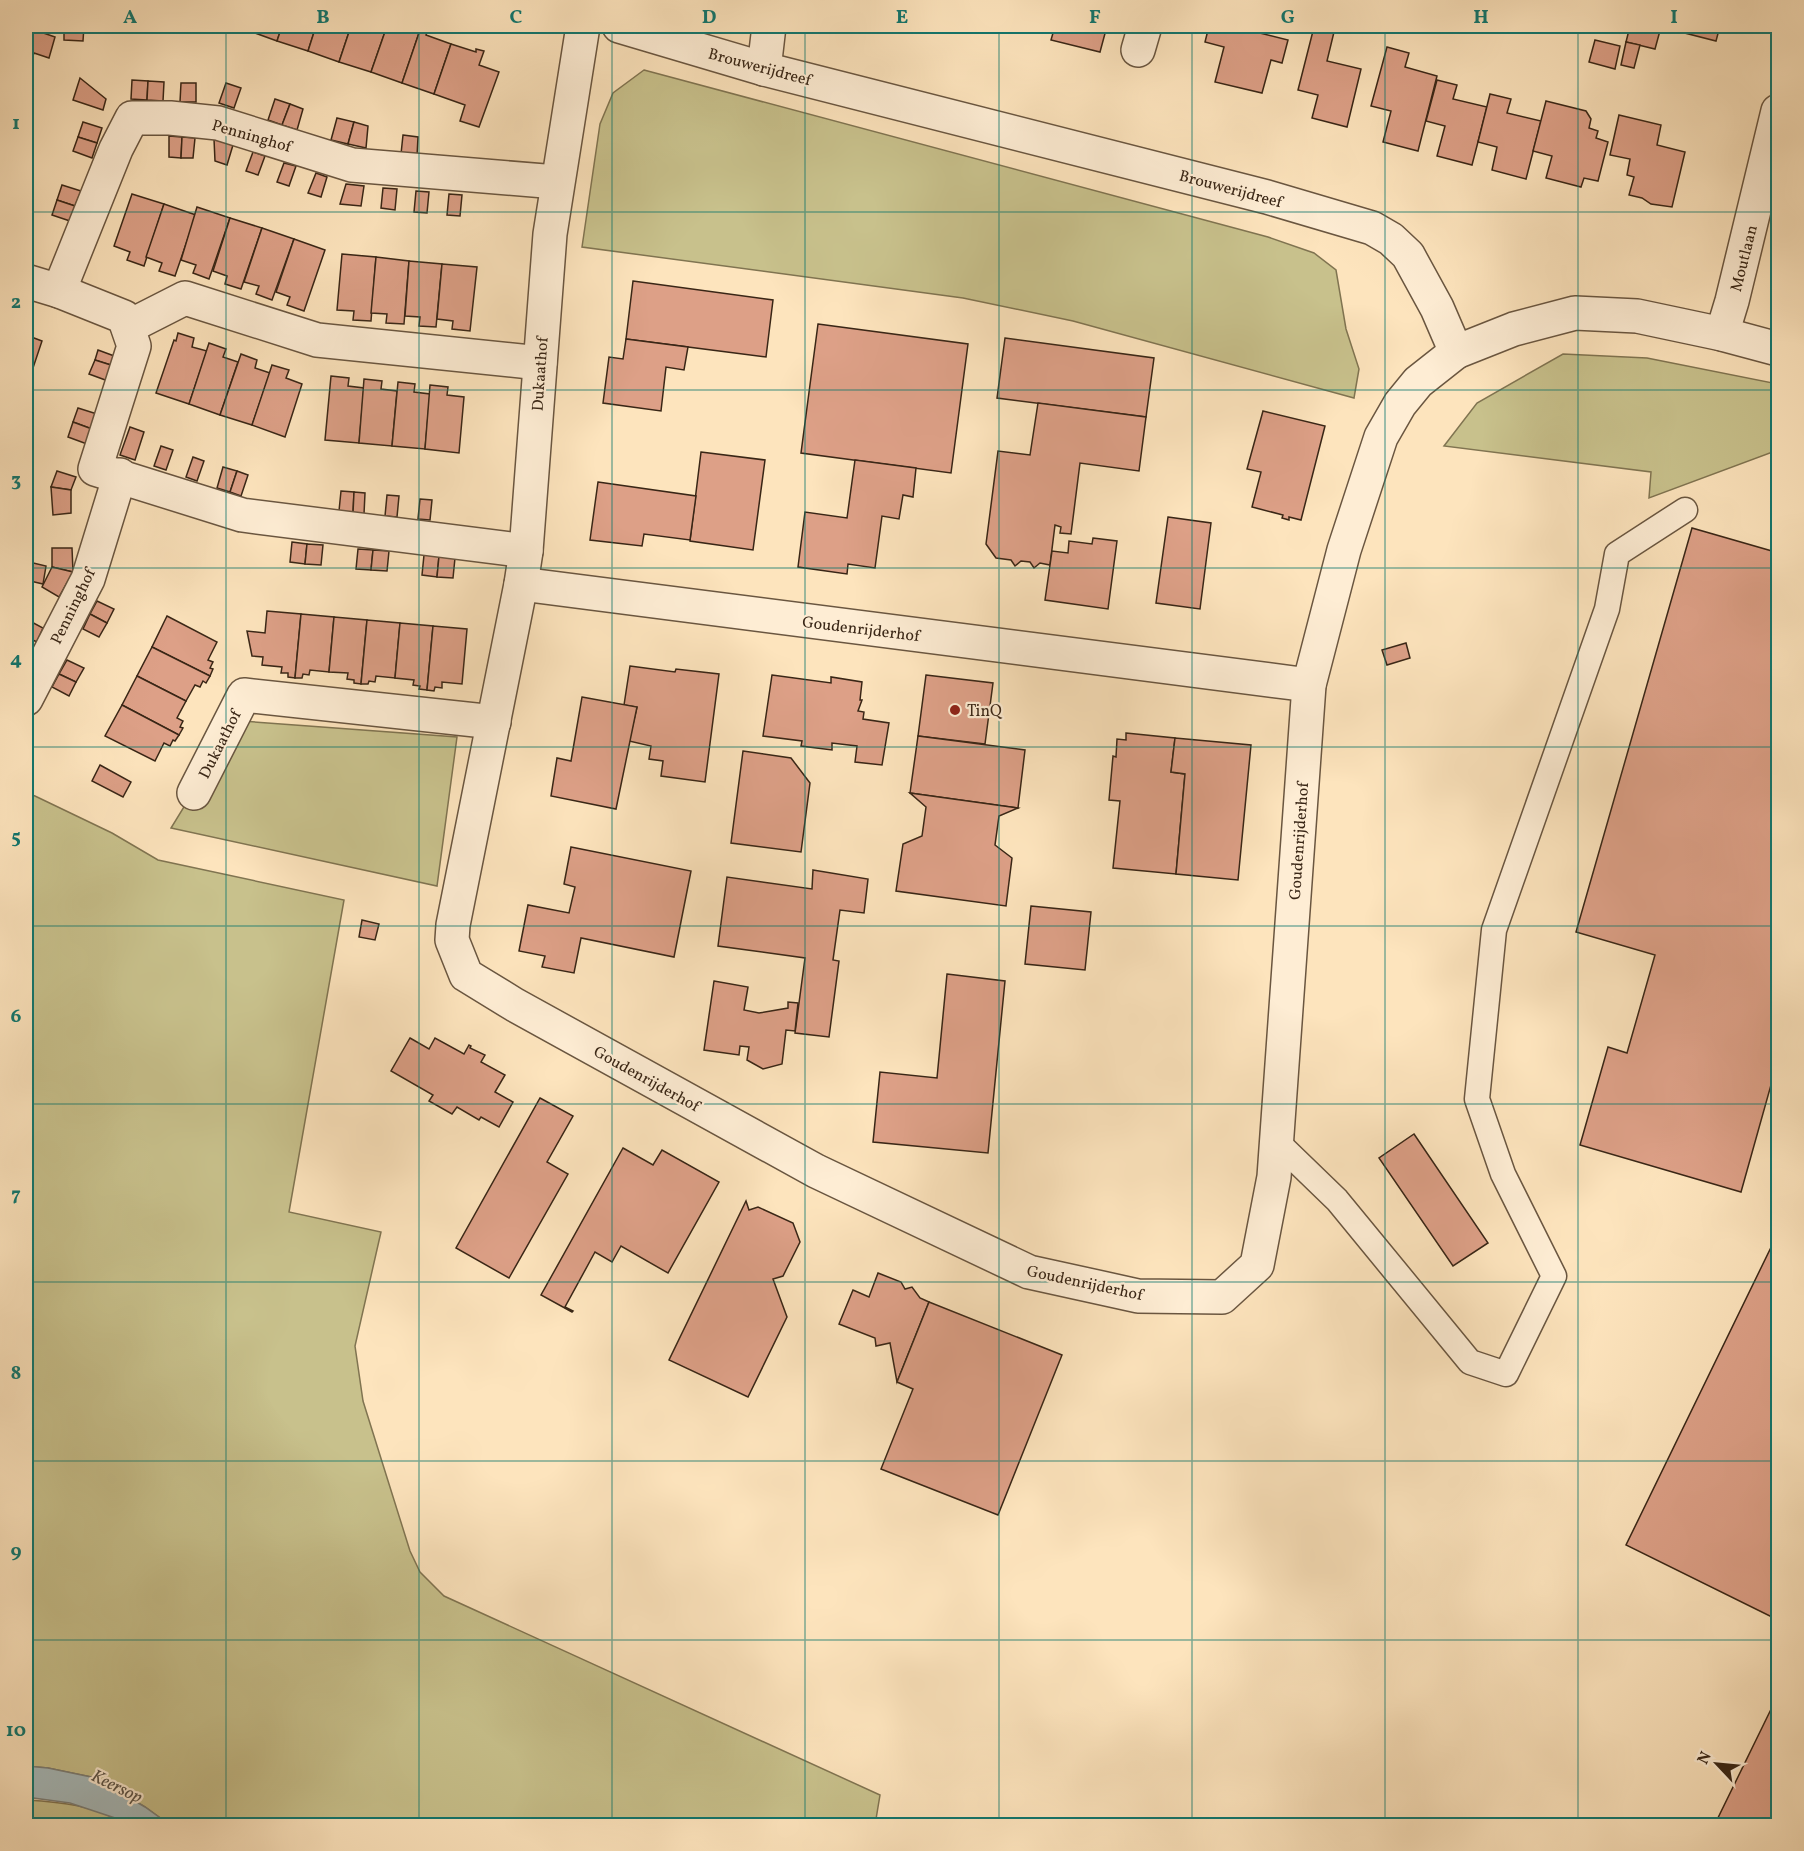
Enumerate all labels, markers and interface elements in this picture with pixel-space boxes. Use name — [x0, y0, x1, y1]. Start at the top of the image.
text: A — [123, 4, 137, 32]
text: B — [316, 4, 330, 32]
text: C — [510, 4, 523, 32]
text: D — [702, 4, 716, 32]
text: E — [896, 4, 908, 32]
text: F — [1089, 4, 1101, 32]
text: G — [1281, 4, 1295, 32]
text: H — [1473, 4, 1489, 32]
text: I — [1670, 4, 1678, 32]
street label: Brouwerijdreef — [706, 44, 815, 93]
text: 1 — [12, 110, 20, 138]
street label: Penninghof — [209, 115, 295, 159]
street label: Brouwerijdreef — [1177, 166, 1286, 215]
street label: Moutlaan — [1726, 223, 1764, 294]
text: 2 — [11, 289, 21, 317]
street label: Dukaathof — [527, 335, 555, 412]
text: 3 — [11, 467, 21, 495]
street label: Penninghof — [46, 564, 102, 648]
street label: Goudenrijderhof — [801, 612, 922, 648]
text: 4 — [10, 646, 22, 674]
place label: TinQ — [967, 701, 1003, 723]
marker: TinQ — [948, 703, 962, 717]
street label: Dukaathof — [194, 705, 248, 783]
street label: Goudenrijderhof — [1285, 780, 1315, 901]
text: 5 — [11, 824, 21, 852]
text: 6 — [11, 1003, 22, 1031]
street label: Goudenrijderhof — [589, 1041, 704, 1119]
text: 7 — [11, 1181, 21, 1209]
street label: Goudenrijderhof — [1025, 1261, 1146, 1307]
text: 8 — [11, 1360, 21, 1388]
text: 9 — [10, 1538, 22, 1566]
text: 10 — [6, 1717, 26, 1745]
north arrow — [1687, 1734, 1747, 1794]
text: N — [1693, 1748, 1718, 1768]
water label: Keersop — [87, 1764, 146, 1811]

